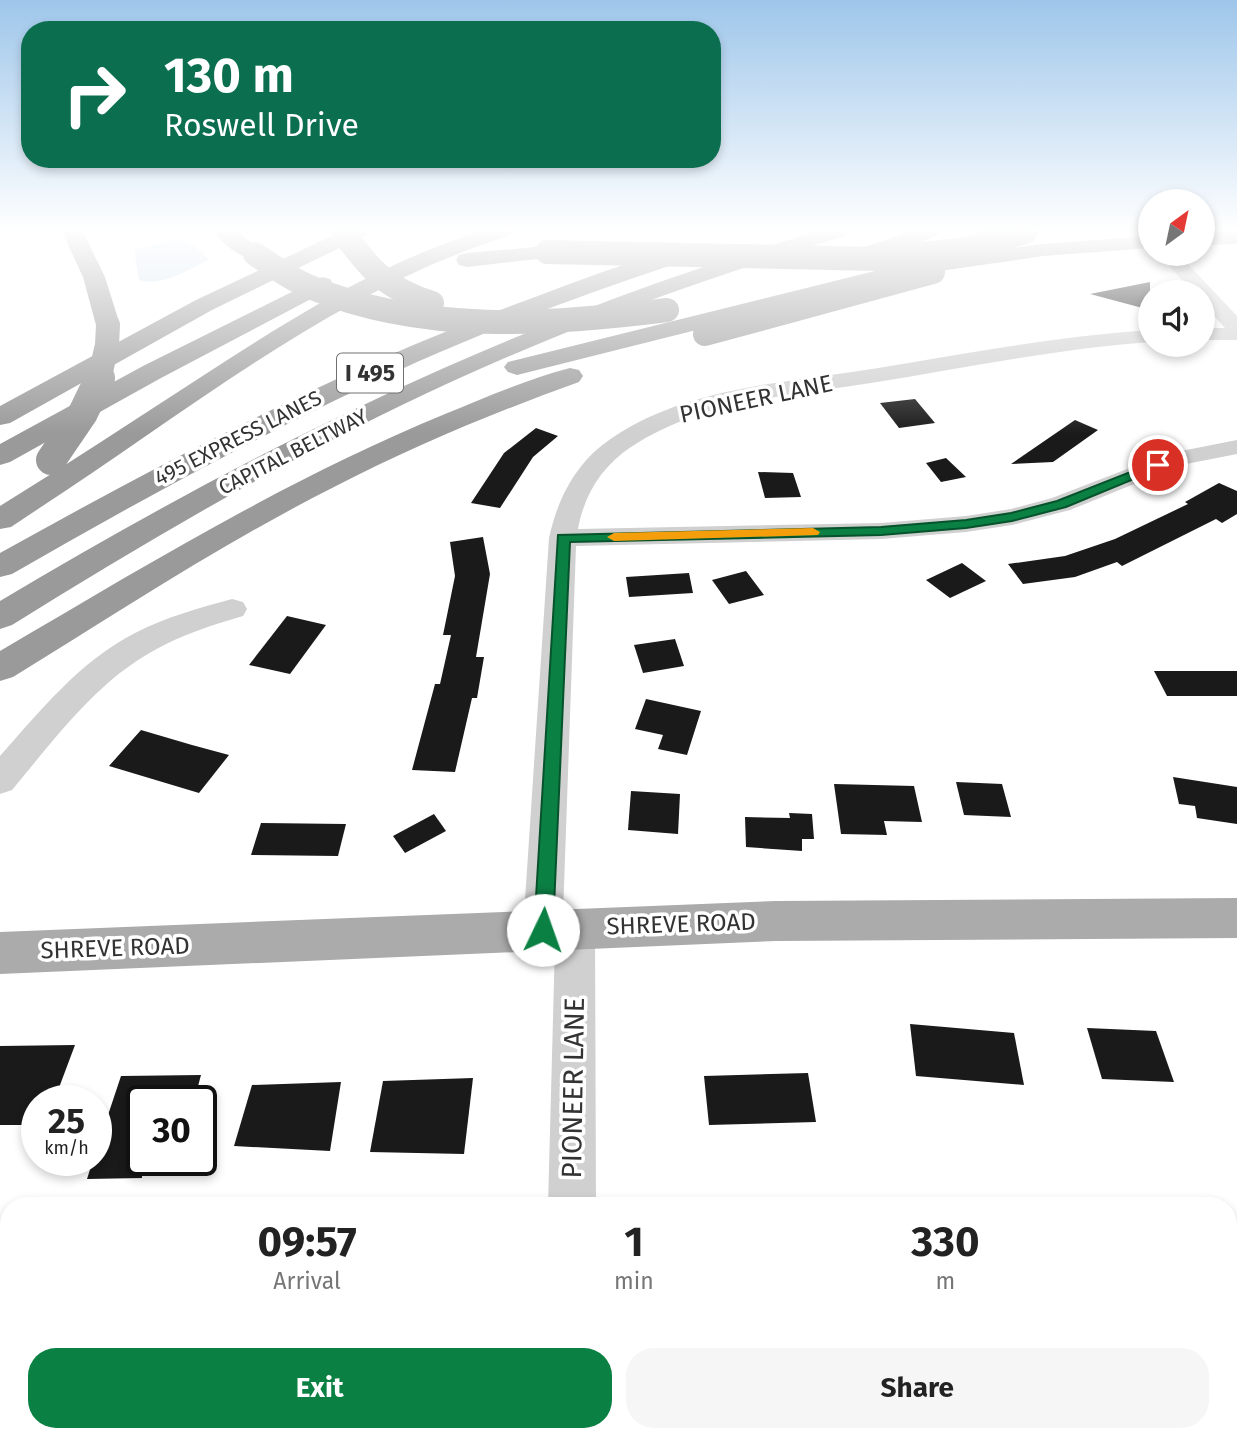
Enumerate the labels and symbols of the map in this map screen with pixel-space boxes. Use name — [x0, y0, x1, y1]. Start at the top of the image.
north arrow — [1138, 189, 1214, 266]
road number: I 495 — [337, 354, 403, 392]
street label: PIONEER LANE — [677, 369, 835, 429]
street label: 495 EXPRESS LANES — [150, 385, 326, 491]
street label: CAPITAL BELTWAY — [214, 403, 372, 501]
pin — [1128, 435, 1188, 495]
position arrow — [506, 893, 580, 967]
street label: SHREVE ROAD — [606, 907, 756, 941]
street label: SHREVE ROAD — [40, 931, 190, 965]
street label: PIONEER LANE — [555, 997, 591, 1179]
speed limit sign: 30 — [126, 1085, 217, 1176]

